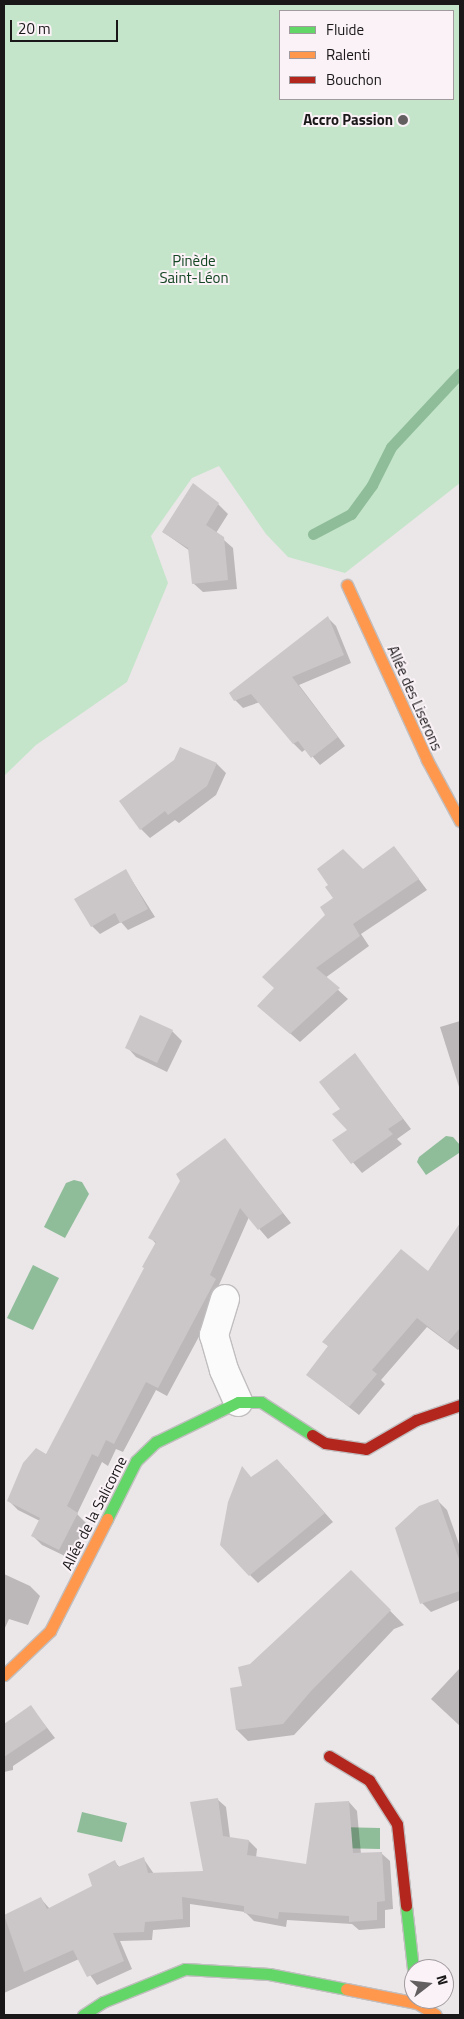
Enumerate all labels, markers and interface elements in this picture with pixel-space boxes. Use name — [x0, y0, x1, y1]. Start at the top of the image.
scale bar — [12, 10, 120, 42]
legend — [279, 10, 454, 100]
text: 20 m — [18, 17, 51, 40]
text: Fluide — [326, 18, 364, 41]
text: Ralenti — [326, 43, 370, 66]
text: Bouchon — [326, 68, 382, 91]
place label: Accro Passion — [303, 111, 393, 129]
marker: Accro Passion — [397, 114, 409, 126]
park label: Pinède Saint-Léon — [159, 251, 229, 286]
street label: Allée des Liserons — [384, 643, 446, 753]
street label: Allée de la Salicorne — [58, 1453, 130, 1573]
north arrow — [404, 1959, 454, 2009]
text: N — [432, 1972, 454, 1988]

